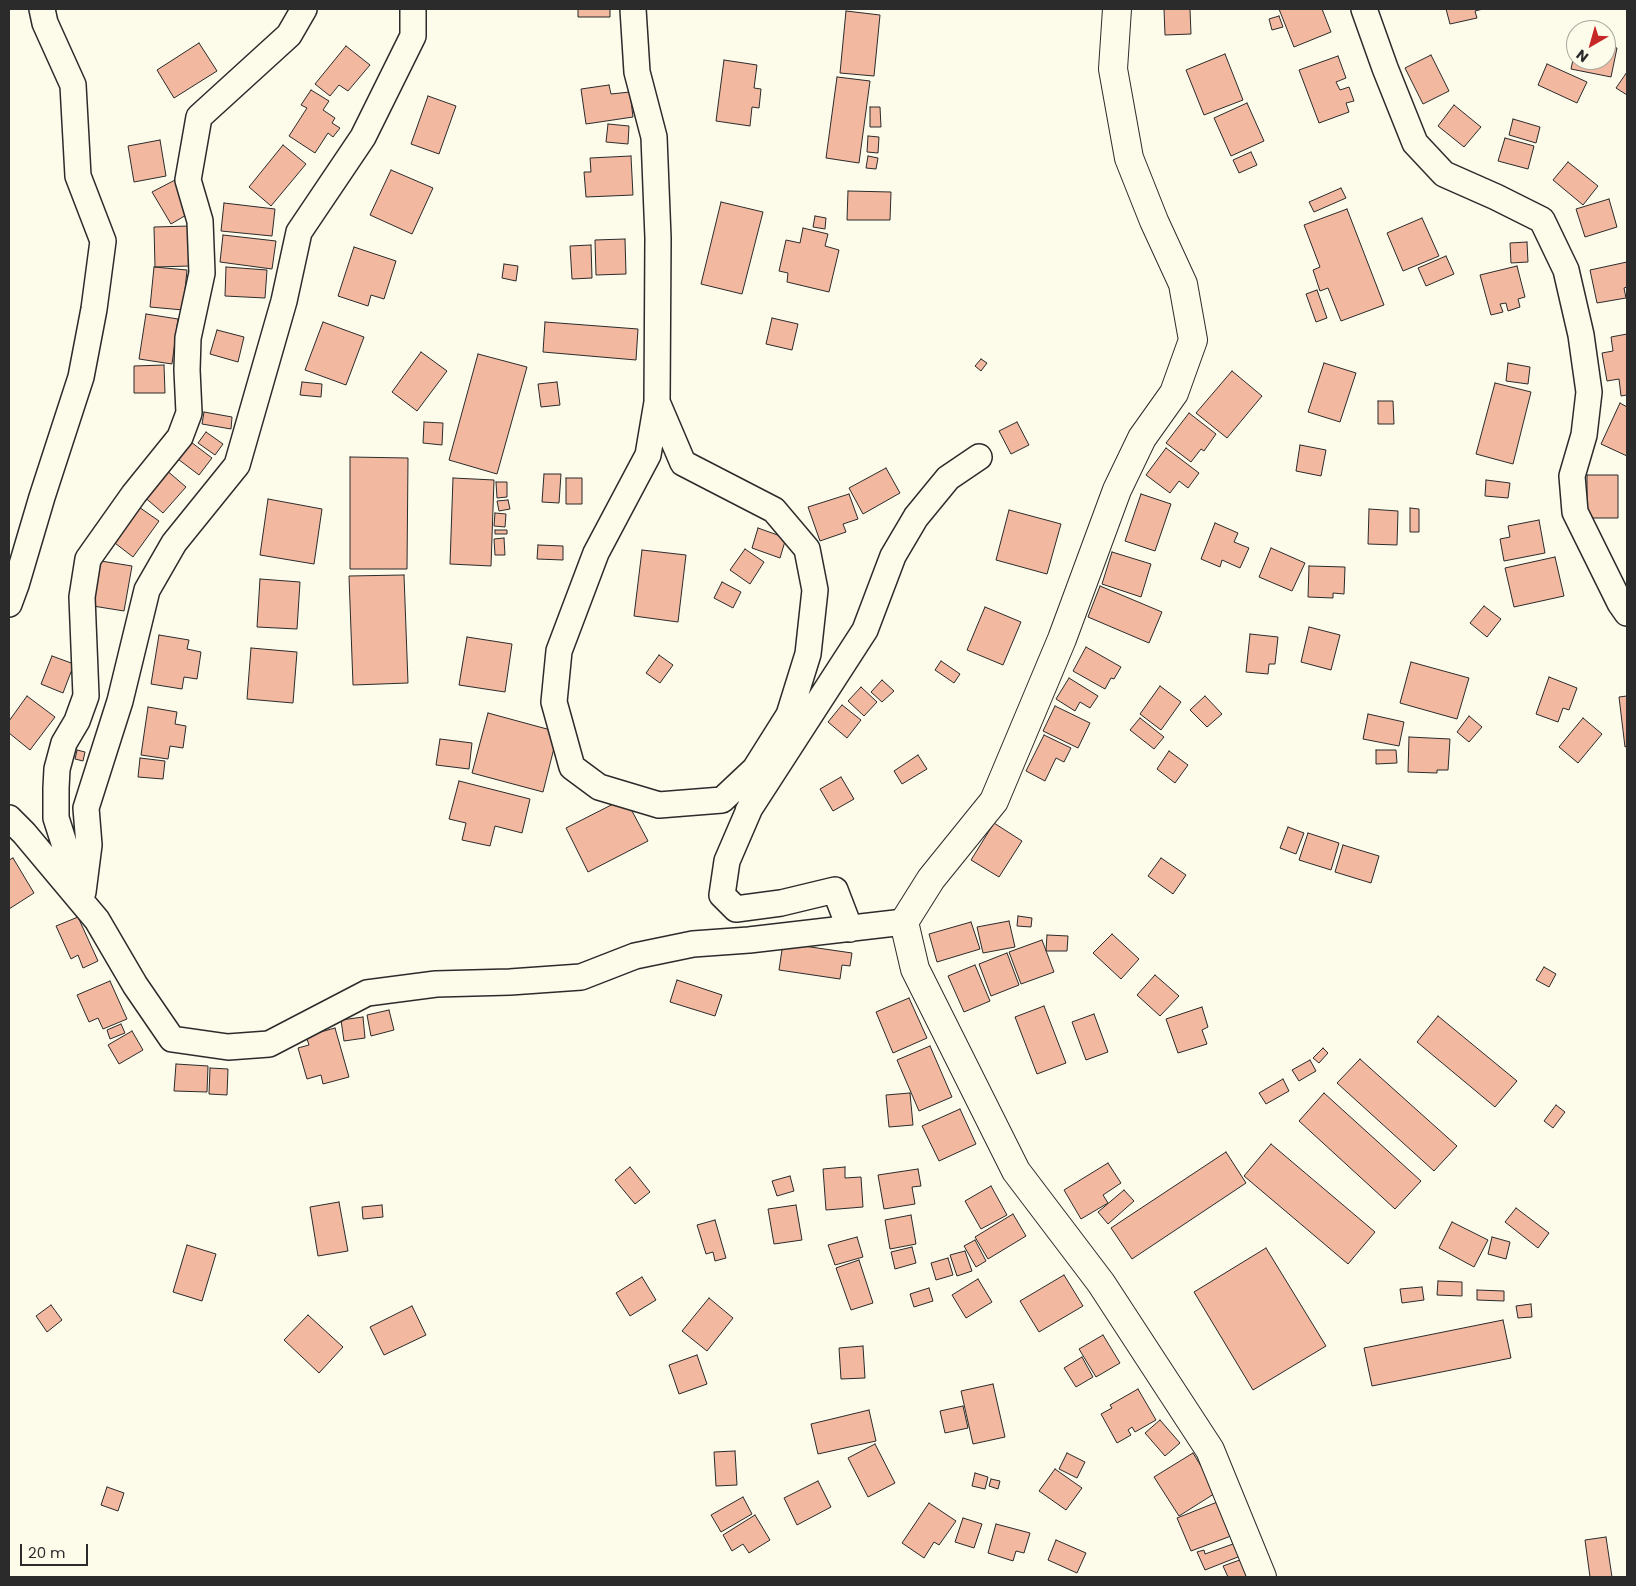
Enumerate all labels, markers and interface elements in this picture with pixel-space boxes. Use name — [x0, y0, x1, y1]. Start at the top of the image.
north arrow — [1566, 20, 1616, 70]
text: N — [1572, 45, 1593, 67]
scale bar — [22, 1534, 90, 1566]
text: 20 m — [28, 1542, 66, 1563]

